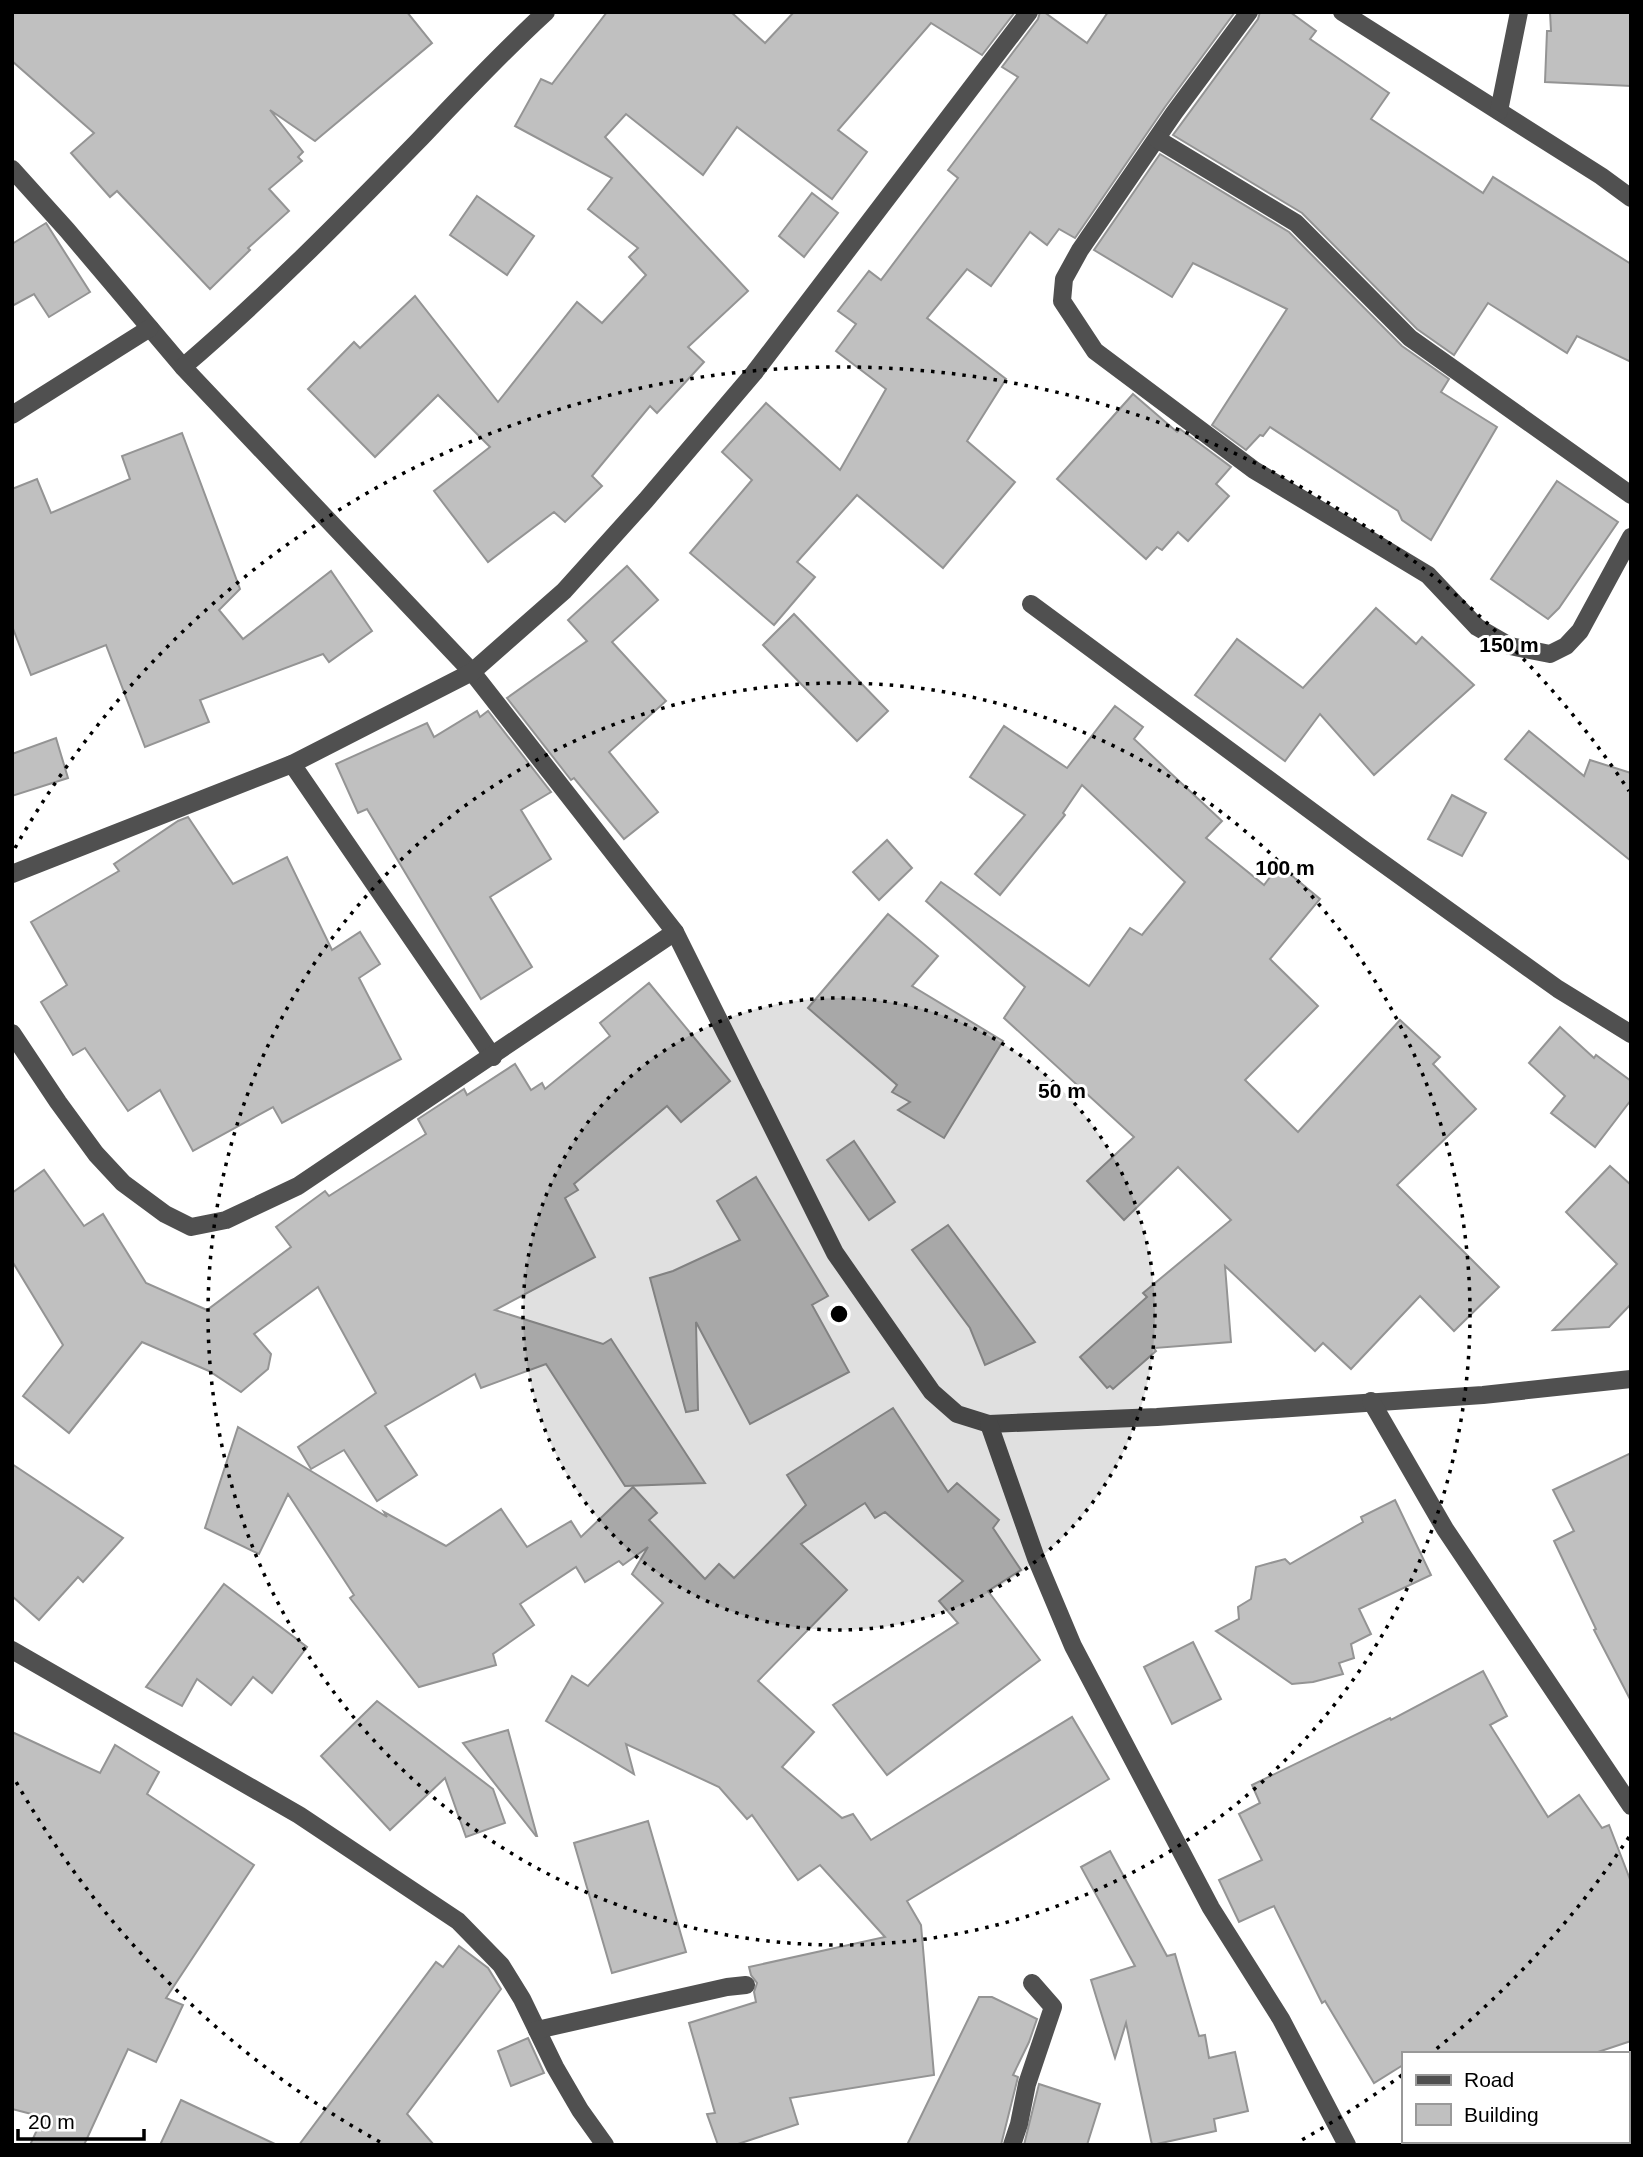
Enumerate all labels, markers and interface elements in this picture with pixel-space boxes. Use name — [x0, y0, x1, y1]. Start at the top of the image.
text: 150 m — [1479, 633, 1539, 656]
text: 100 m — [1255, 856, 1315, 879]
text: 50 m — [1038, 1079, 1086, 1102]
centre of rings — [827, 1302, 851, 1326]
legend — [1402, 2052, 1629, 2143]
text: Road — [1464, 2068, 1514, 2091]
scale bar — [18, 2098, 144, 2142]
text: Building — [1464, 2103, 1539, 2126]
text: 20 m — [28, 2110, 75, 2133]

